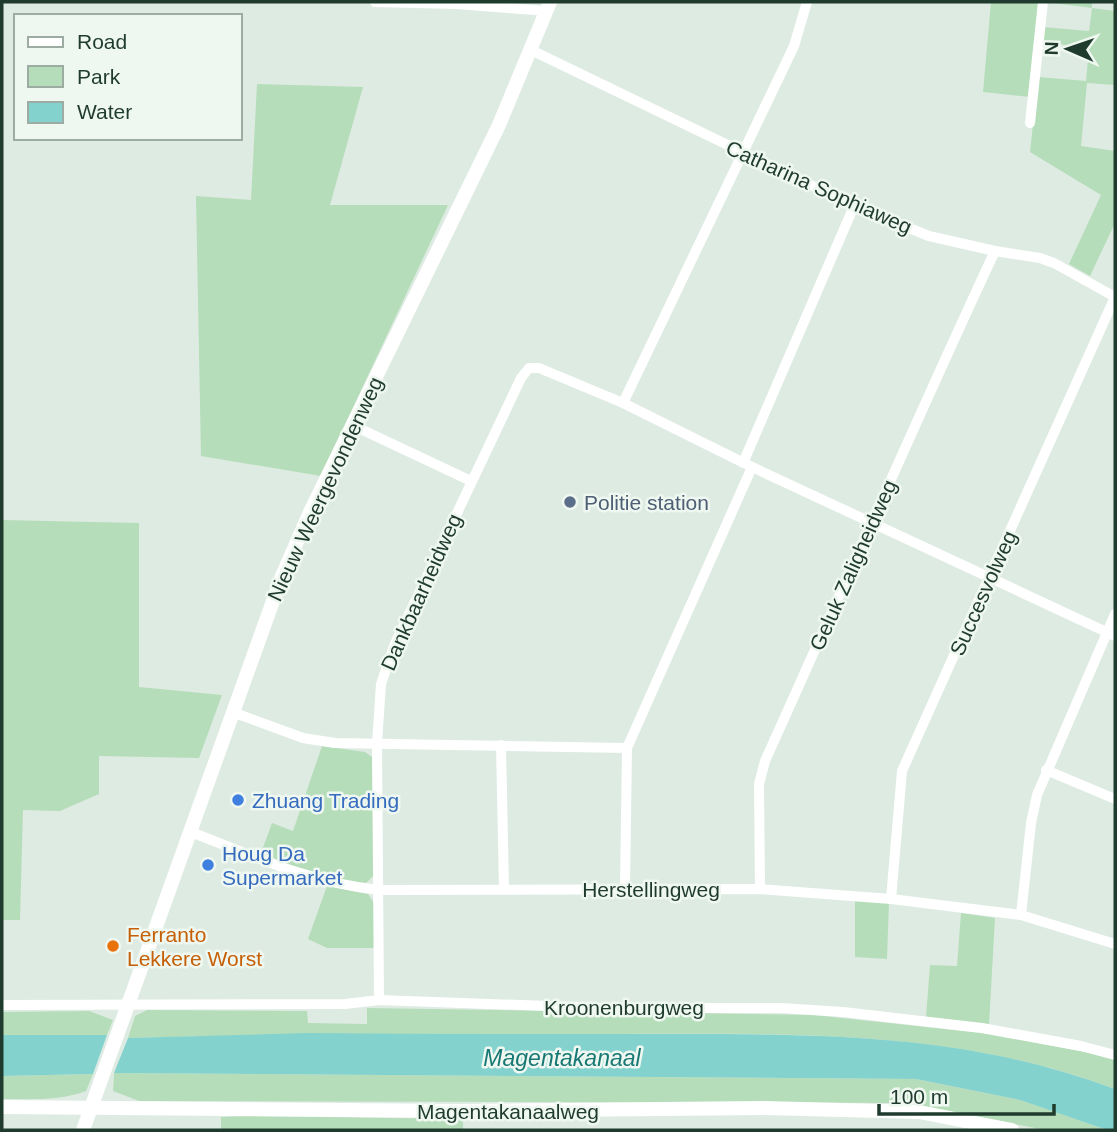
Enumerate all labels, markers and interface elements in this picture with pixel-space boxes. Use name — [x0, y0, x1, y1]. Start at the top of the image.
legend — [14, 14, 242, 140]
north arrow — [1033, 14, 1103, 84]
text: Road — [77, 30, 127, 53]
text: N — [1041, 41, 1062, 56]
text: Park — [77, 65, 121, 88]
text: Water — [77, 100, 132, 123]
street label: Catharina Sophiaweg — [723, 136, 915, 238]
street label: Nieuw Weergevondenweg — [263, 373, 387, 605]
street label: Geluk Zaligheidweg — [805, 476, 901, 654]
place label: Politie station — [584, 491, 709, 514]
marker: Politie station — [562, 494, 578, 510]
street label: Dankbaarheidweg — [376, 510, 466, 674]
street label: Succesvolweg — [945, 527, 1021, 659]
place label: Zhuang Trading — [252, 789, 399, 812]
marker: Zhuang Trading — [230, 792, 246, 808]
place label: Houg Da Supermarket — [222, 842, 342, 889]
marker: Houg Da Supermarket — [200, 857, 216, 873]
street label: Herstellingweg — [582, 878, 720, 901]
place label: Ferranto Lekkere Worst — [127, 923, 262, 970]
marker: Ferranto Lekkere Worst — [105, 938, 121, 954]
street label: Kroonenburgweg — [544, 996, 704, 1019]
water label: Magentakanaal — [483, 1045, 642, 1071]
scale bar — [879, 1072, 1054, 1116]
text: 100 m — [890, 1085, 948, 1108]
street label: Magentakanaalweg — [417, 1100, 599, 1123]

